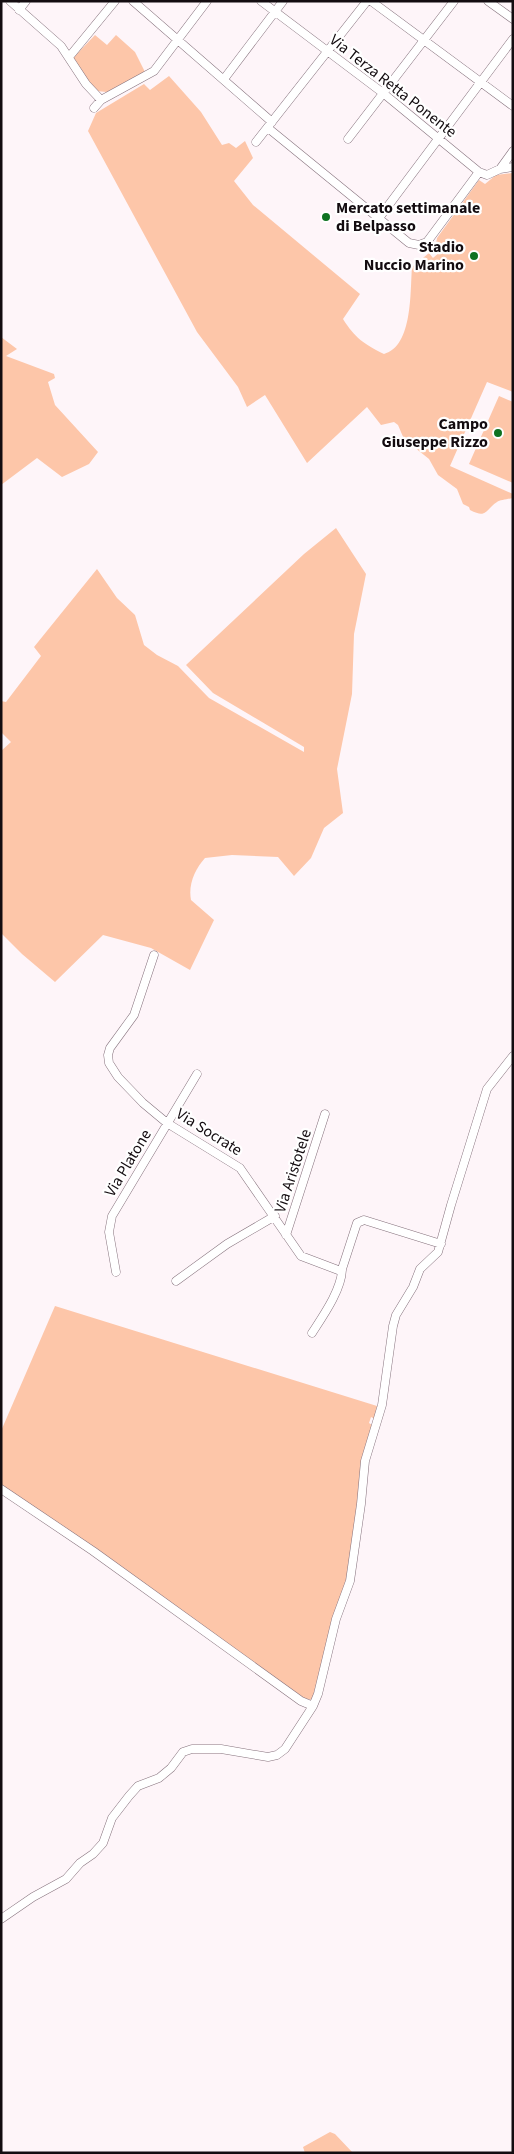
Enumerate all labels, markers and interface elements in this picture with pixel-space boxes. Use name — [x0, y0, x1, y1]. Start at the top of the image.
street label: Via Terza Retta Ponente — [325, 29, 461, 143]
place label: Mercato settimanale di Belpasso — [336, 197, 480, 237]
marker: Mercato settimanale di Belpasso — [320, 211, 332, 223]
place label: Stadio Nuccio Marino — [364, 236, 464, 276]
marker: Stadio Nuccio Marino — [468, 250, 480, 262]
place label: Campo Giuseppe Rizzo — [381, 413, 488, 453]
marker: Campo Giuseppe Rizzo — [492, 427, 504, 439]
street label: Via Socrate — [172, 1103, 246, 1161]
street label: Via Platone — [99, 1125, 157, 1201]
street label: Via Aristotele — [269, 1126, 317, 1216]

